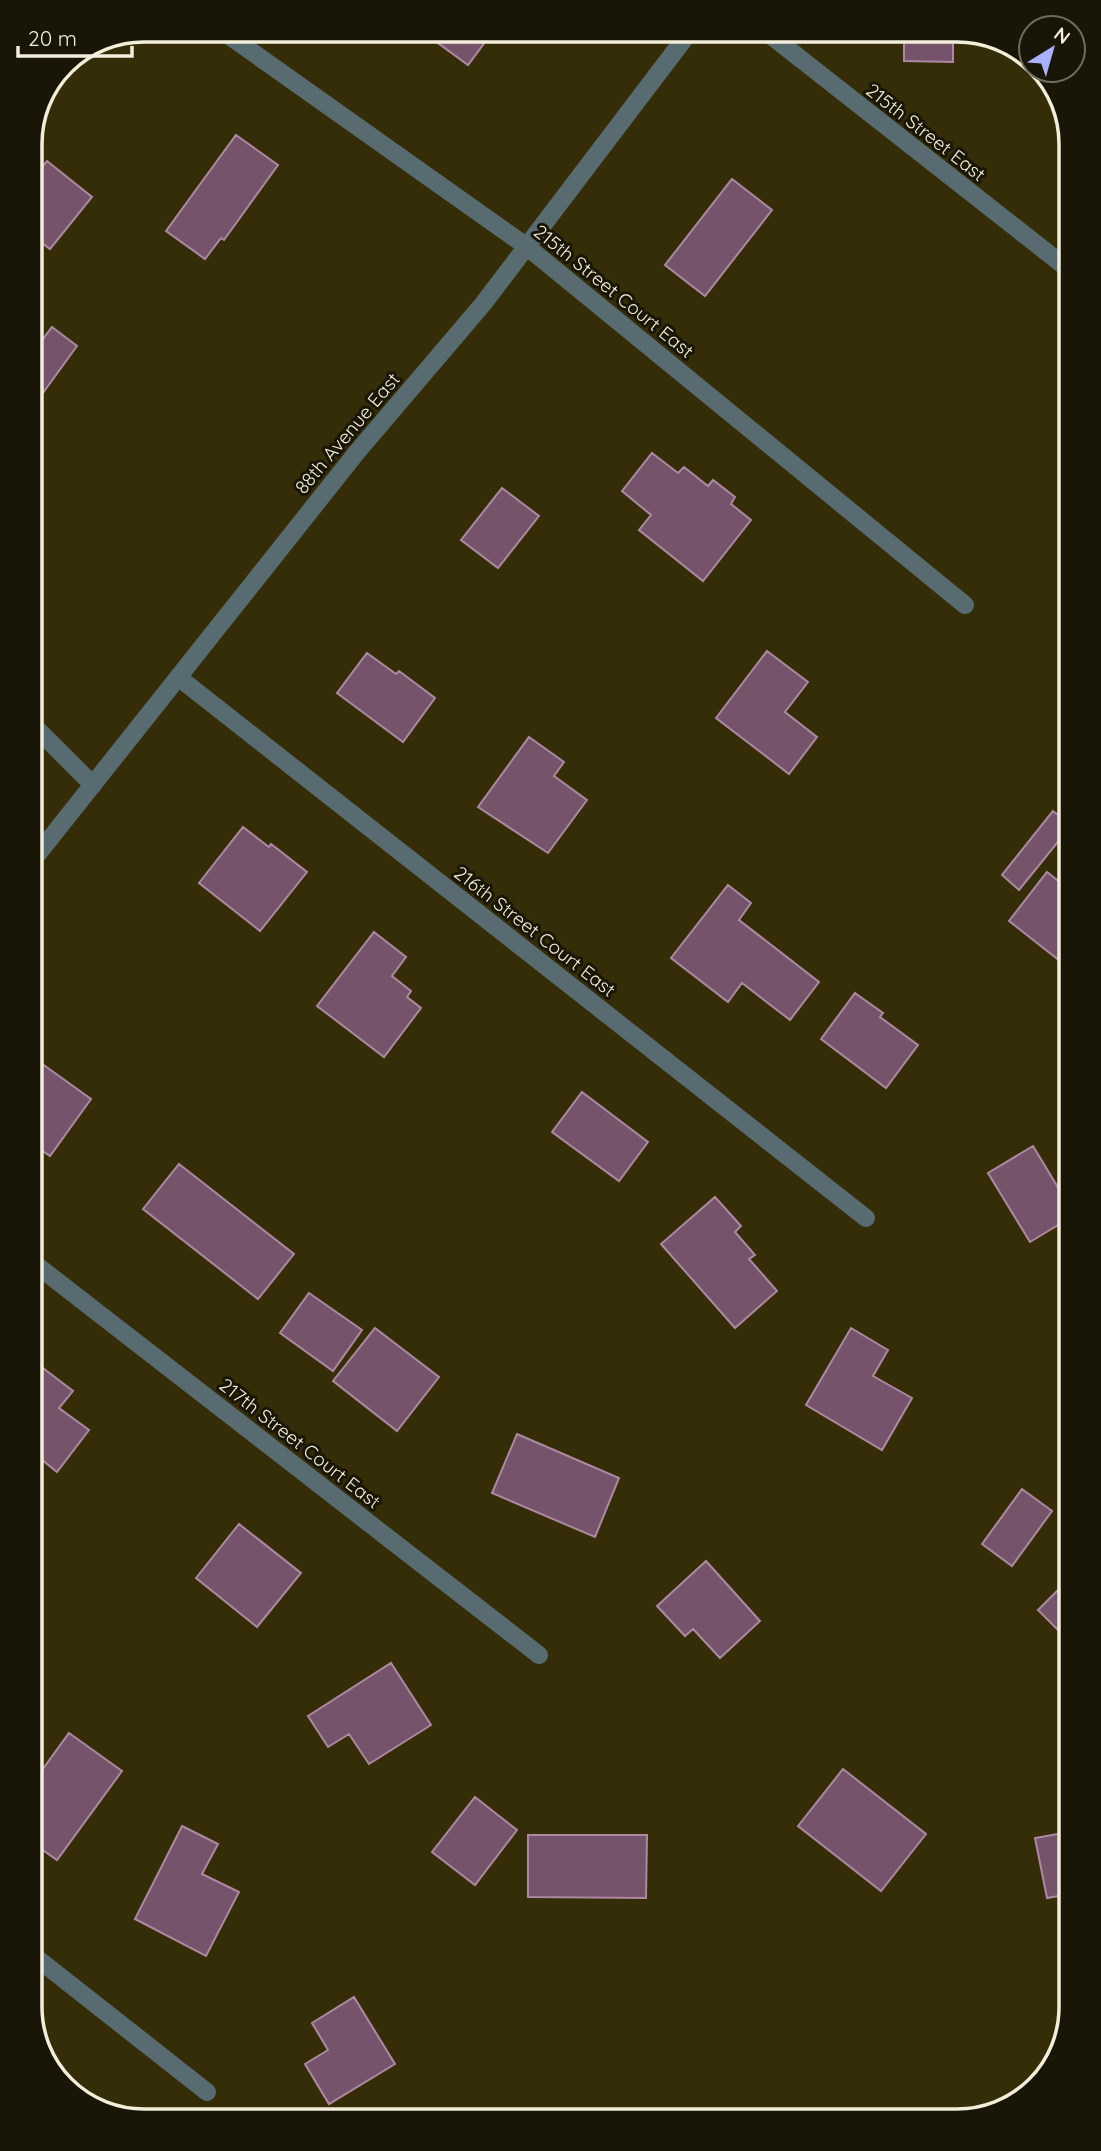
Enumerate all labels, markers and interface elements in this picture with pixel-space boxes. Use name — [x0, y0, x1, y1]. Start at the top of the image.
scale bar — [18, 14, 131, 58]
north arrow — [1017, 14, 1087, 84]
text: N — [1049, 22, 1075, 49]
text: 20 m — [28, 25, 77, 51]
street label: 215th Street East — [861, 78, 991, 186]
street label: 215th Street Court East — [529, 219, 699, 363]
street label: 88th Avenue East — [289, 368, 405, 498]
street label: 216th Street Court East — [449, 860, 621, 1002]
street label: 217th Street Court East — [215, 1373, 385, 1513]

